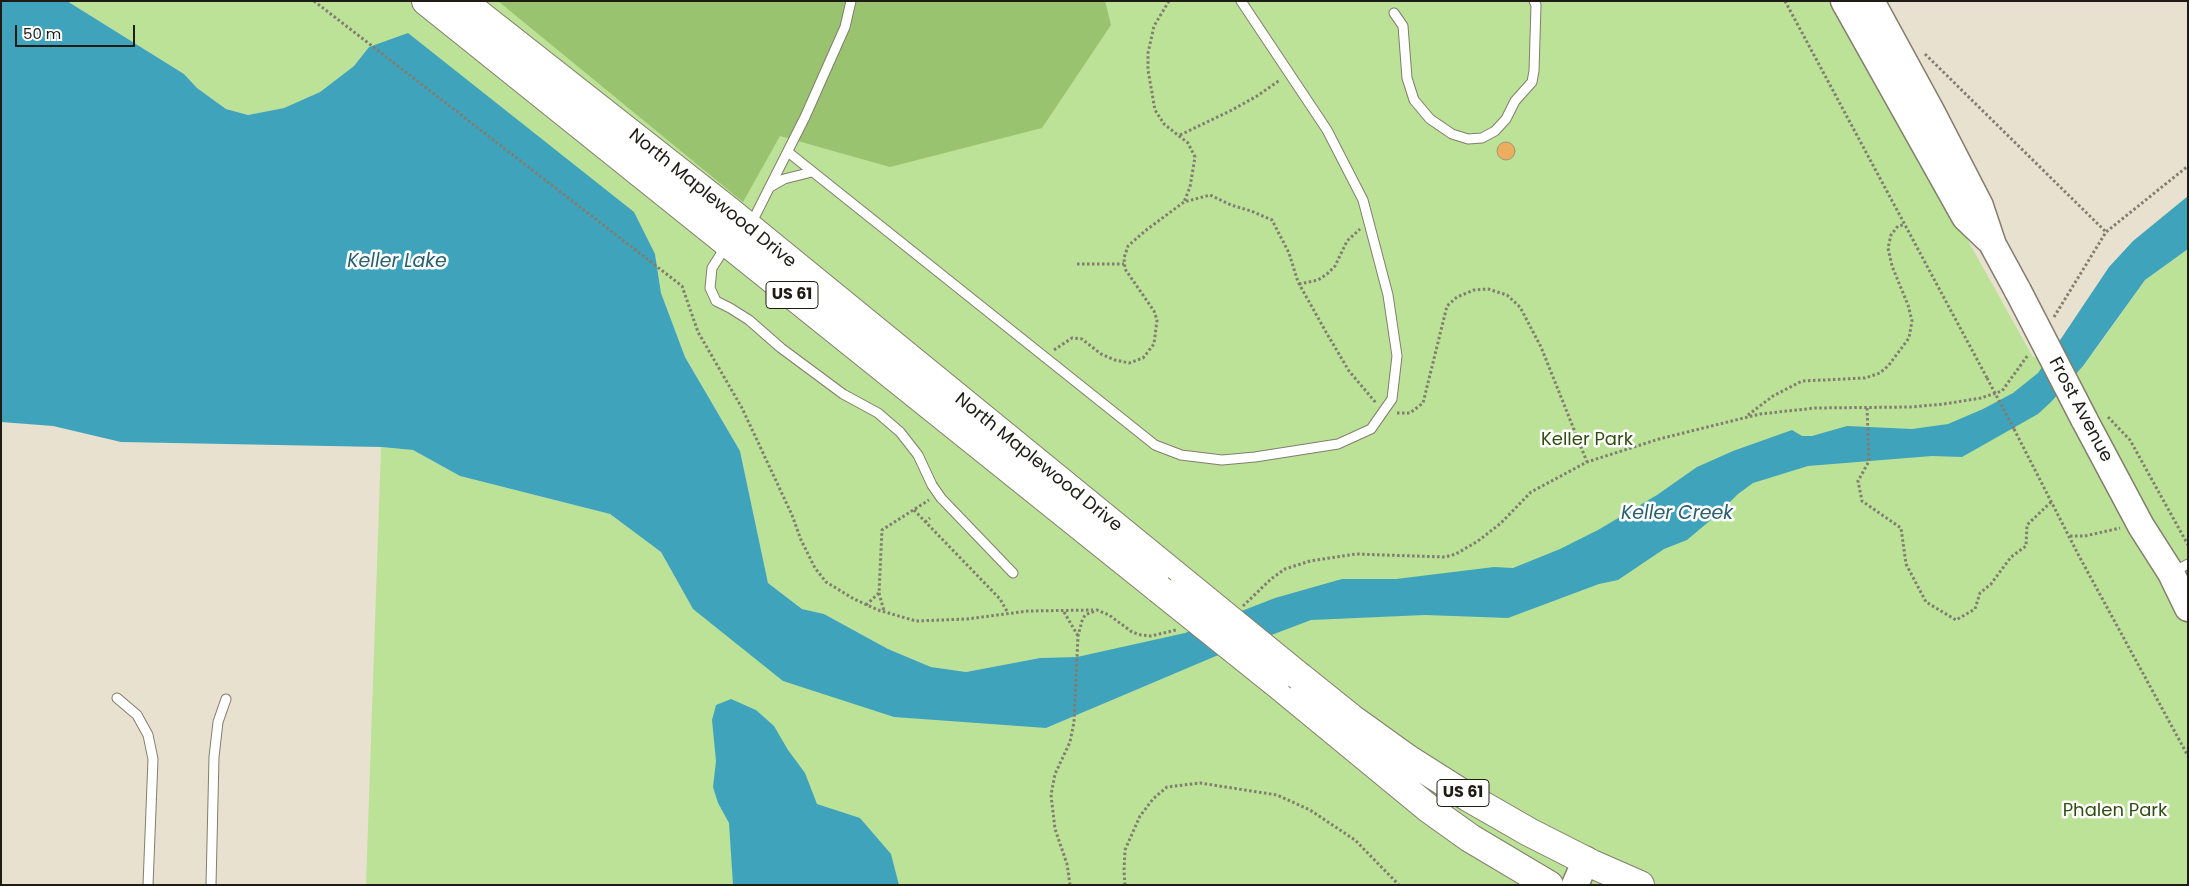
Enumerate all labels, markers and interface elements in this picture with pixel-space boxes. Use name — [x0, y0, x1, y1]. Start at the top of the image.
scale bar — [18, 15, 138, 47]
text: 50 m — [23, 23, 61, 44]
street label: North Maplewood Drive — [624, 125, 800, 273]
water label: Keller Lake — [347, 251, 447, 273]
road number: US 61 — [766, 282, 818, 308]
street label: Frost Avenue — [2043, 354, 2117, 466]
street label: North Maplewood Drive — [950, 389, 1126, 537]
park label: Keller Park — [1541, 429, 1633, 451]
water label: Keller Creek — [1621, 503, 1733, 525]
road number: US 61 — [1437, 780, 1489, 806]
park label: Phalen Park — [2063, 800, 2167, 822]

